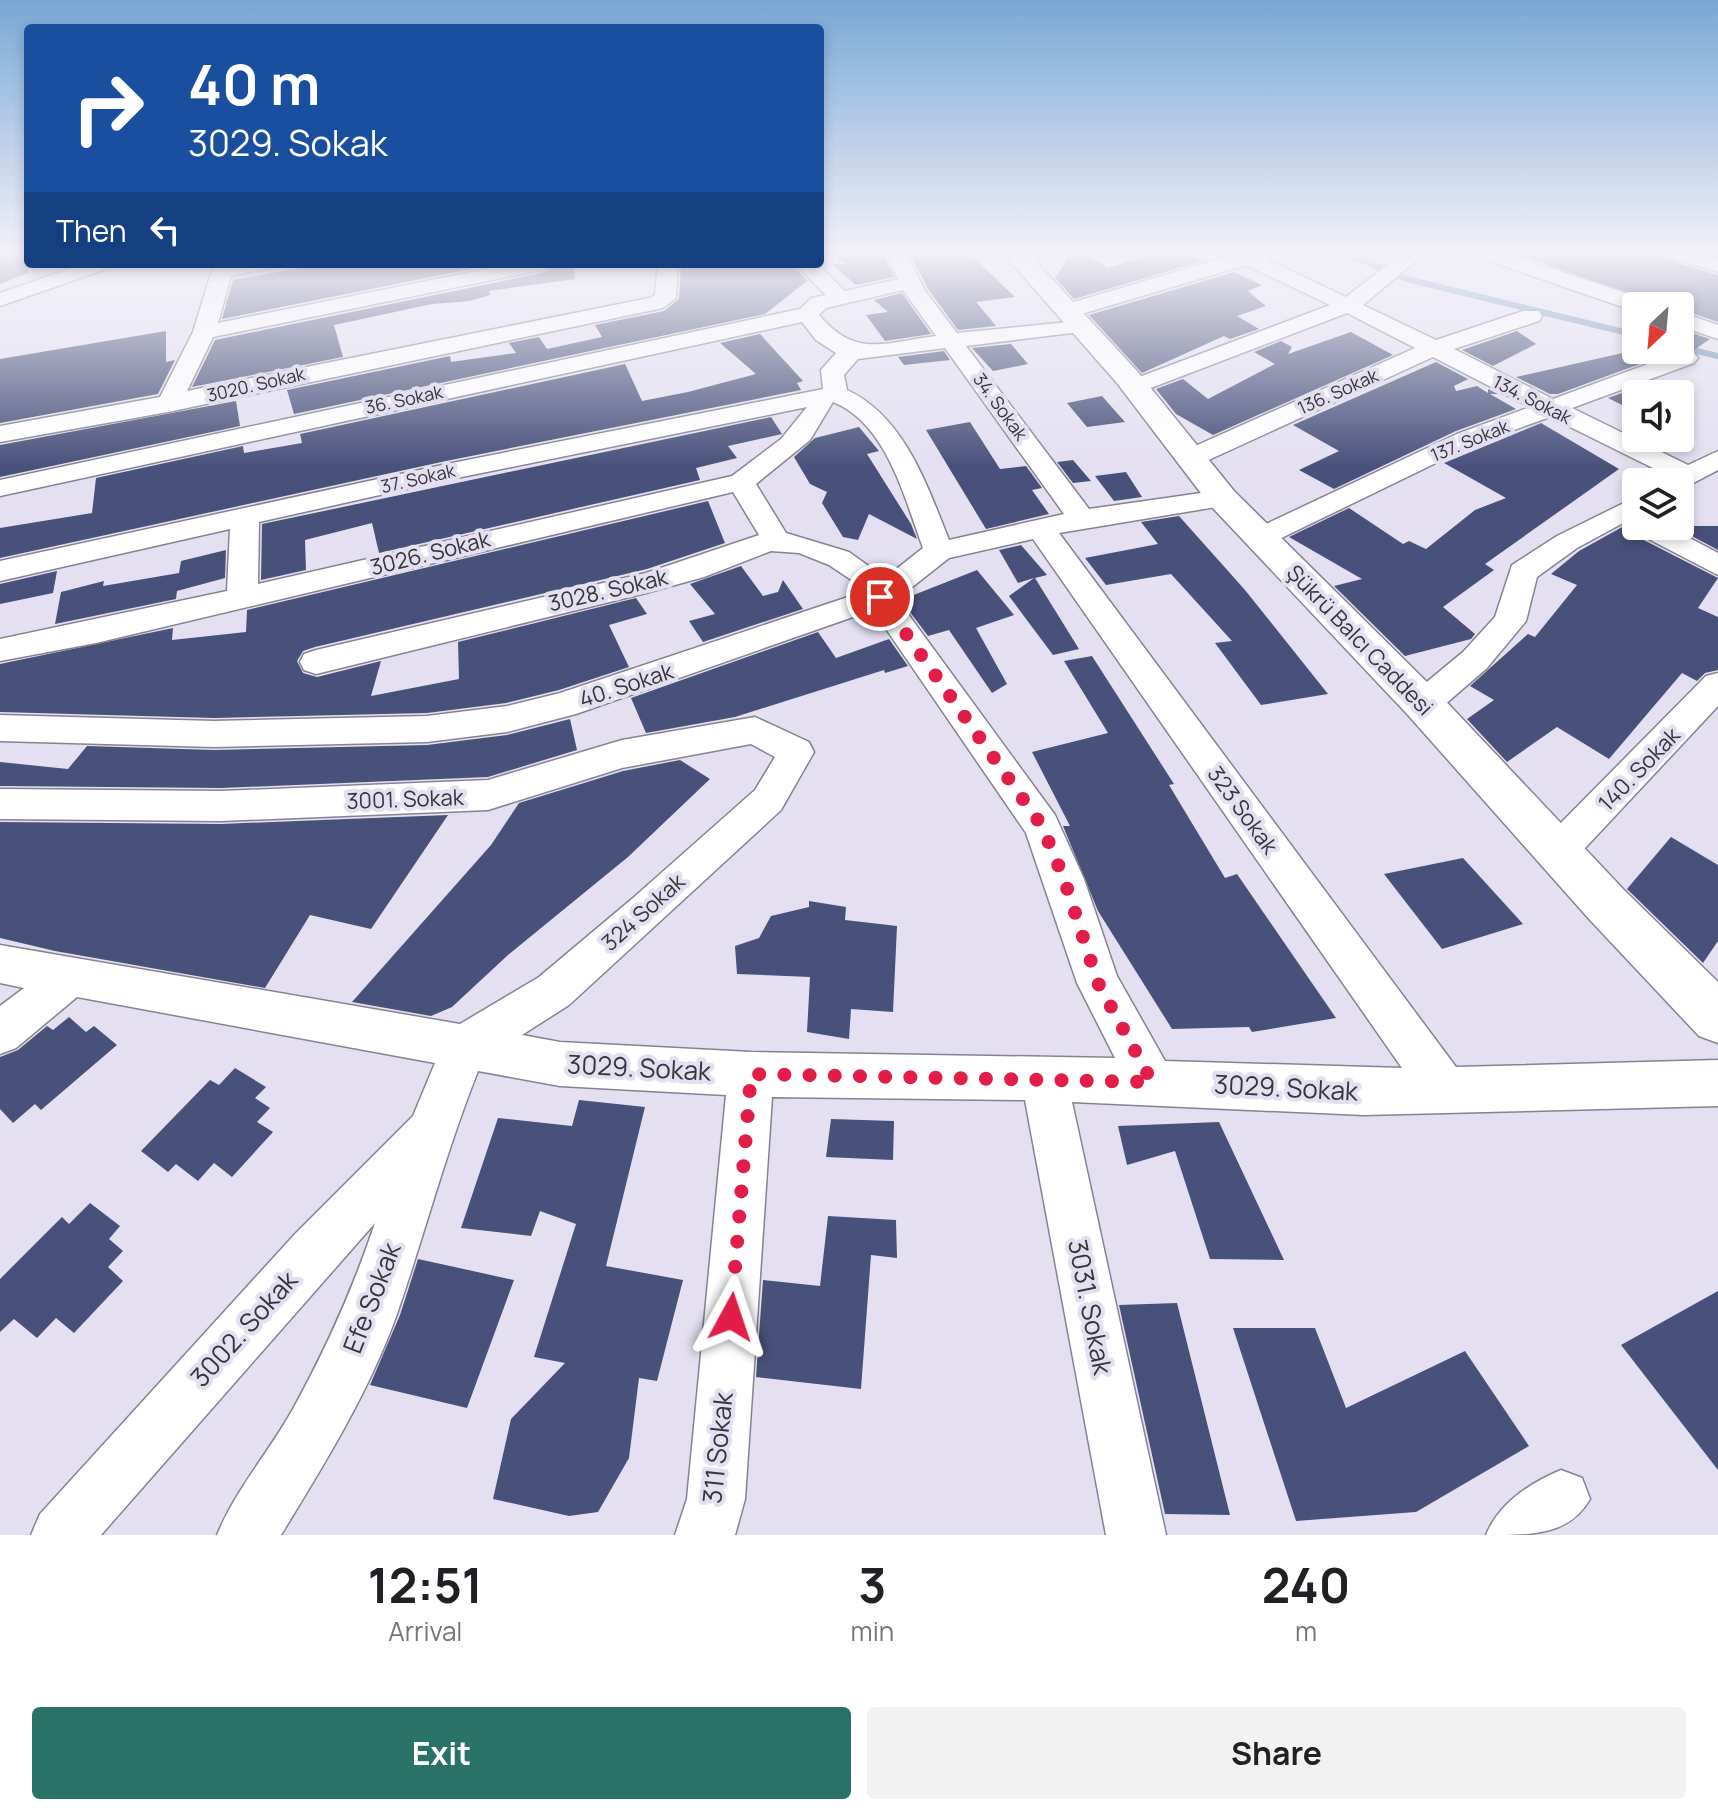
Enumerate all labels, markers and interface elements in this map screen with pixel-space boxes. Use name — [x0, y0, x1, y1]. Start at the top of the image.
text: 40 m — [188, 45, 320, 122]
icon: right — [56, 56, 160, 160]
text: 3029. Sokak — [188, 118, 388, 167]
icon: left — [143, 208, 187, 252]
text: Then — [56, 210, 127, 251]
north arrow — [1622, 292, 1694, 364]
map controls — [1622, 292, 1694, 540]
street label: 3020. Sokak — [204, 361, 308, 407]
street label: 136. Sokak — [1293, 362, 1383, 420]
street label: 34. Sokak — [968, 368, 1034, 446]
street label: 134. Sokak — [1489, 369, 1577, 430]
street label: 36. Sokak — [363, 379, 446, 419]
button: sound — [1622, 380, 1694, 452]
street label: 137. Sokak — [1427, 413, 1513, 467]
street label: 37. Sokak — [378, 458, 458, 498]
button: layers — [1622, 468, 1694, 540]
street label: 3026. Sokak — [367, 523, 494, 582]
street label: Şükrü Balcı Caddesi — [1280, 558, 1440, 722]
street label: 3028. Sokak — [545, 561, 672, 618]
pin — [846, 563, 914, 631]
icon: arrive — [858, 575, 902, 619]
street label: 40. Sokak — [575, 655, 678, 714]
street label: 140. Sokak — [1592, 720, 1687, 817]
street label: 323 Sokak — [1201, 760, 1286, 861]
street label: 3001. Sokak — [346, 782, 465, 816]
street label: 324 Sokak — [595, 866, 692, 957]
street label: 3029. Sokak — [566, 1045, 713, 1089]
street label: 3029. Sokak — [1213, 1065, 1360, 1109]
street label: Efe Sokak — [334, 1236, 409, 1358]
street label: 3031. Sokak — [1060, 1236, 1122, 1379]
street label: 3002. Sokak — [182, 1262, 306, 1394]
position arrow — [689, 1275, 773, 1359]
street label: 311 Sokak — [693, 1389, 741, 1505]
text: 12:51 — [368, 1552, 483, 1617]
text: 3 — [858, 1552, 886, 1617]
text: 240 — [1262, 1552, 1350, 1617]
text: Arrival — [388, 1613, 462, 1649]
text: min — [851, 1613, 894, 1649]
text: m — [1295, 1613, 1317, 1649]
button: Exit — [32, 1707, 851, 1799]
button: Share — [867, 1707, 1686, 1799]

